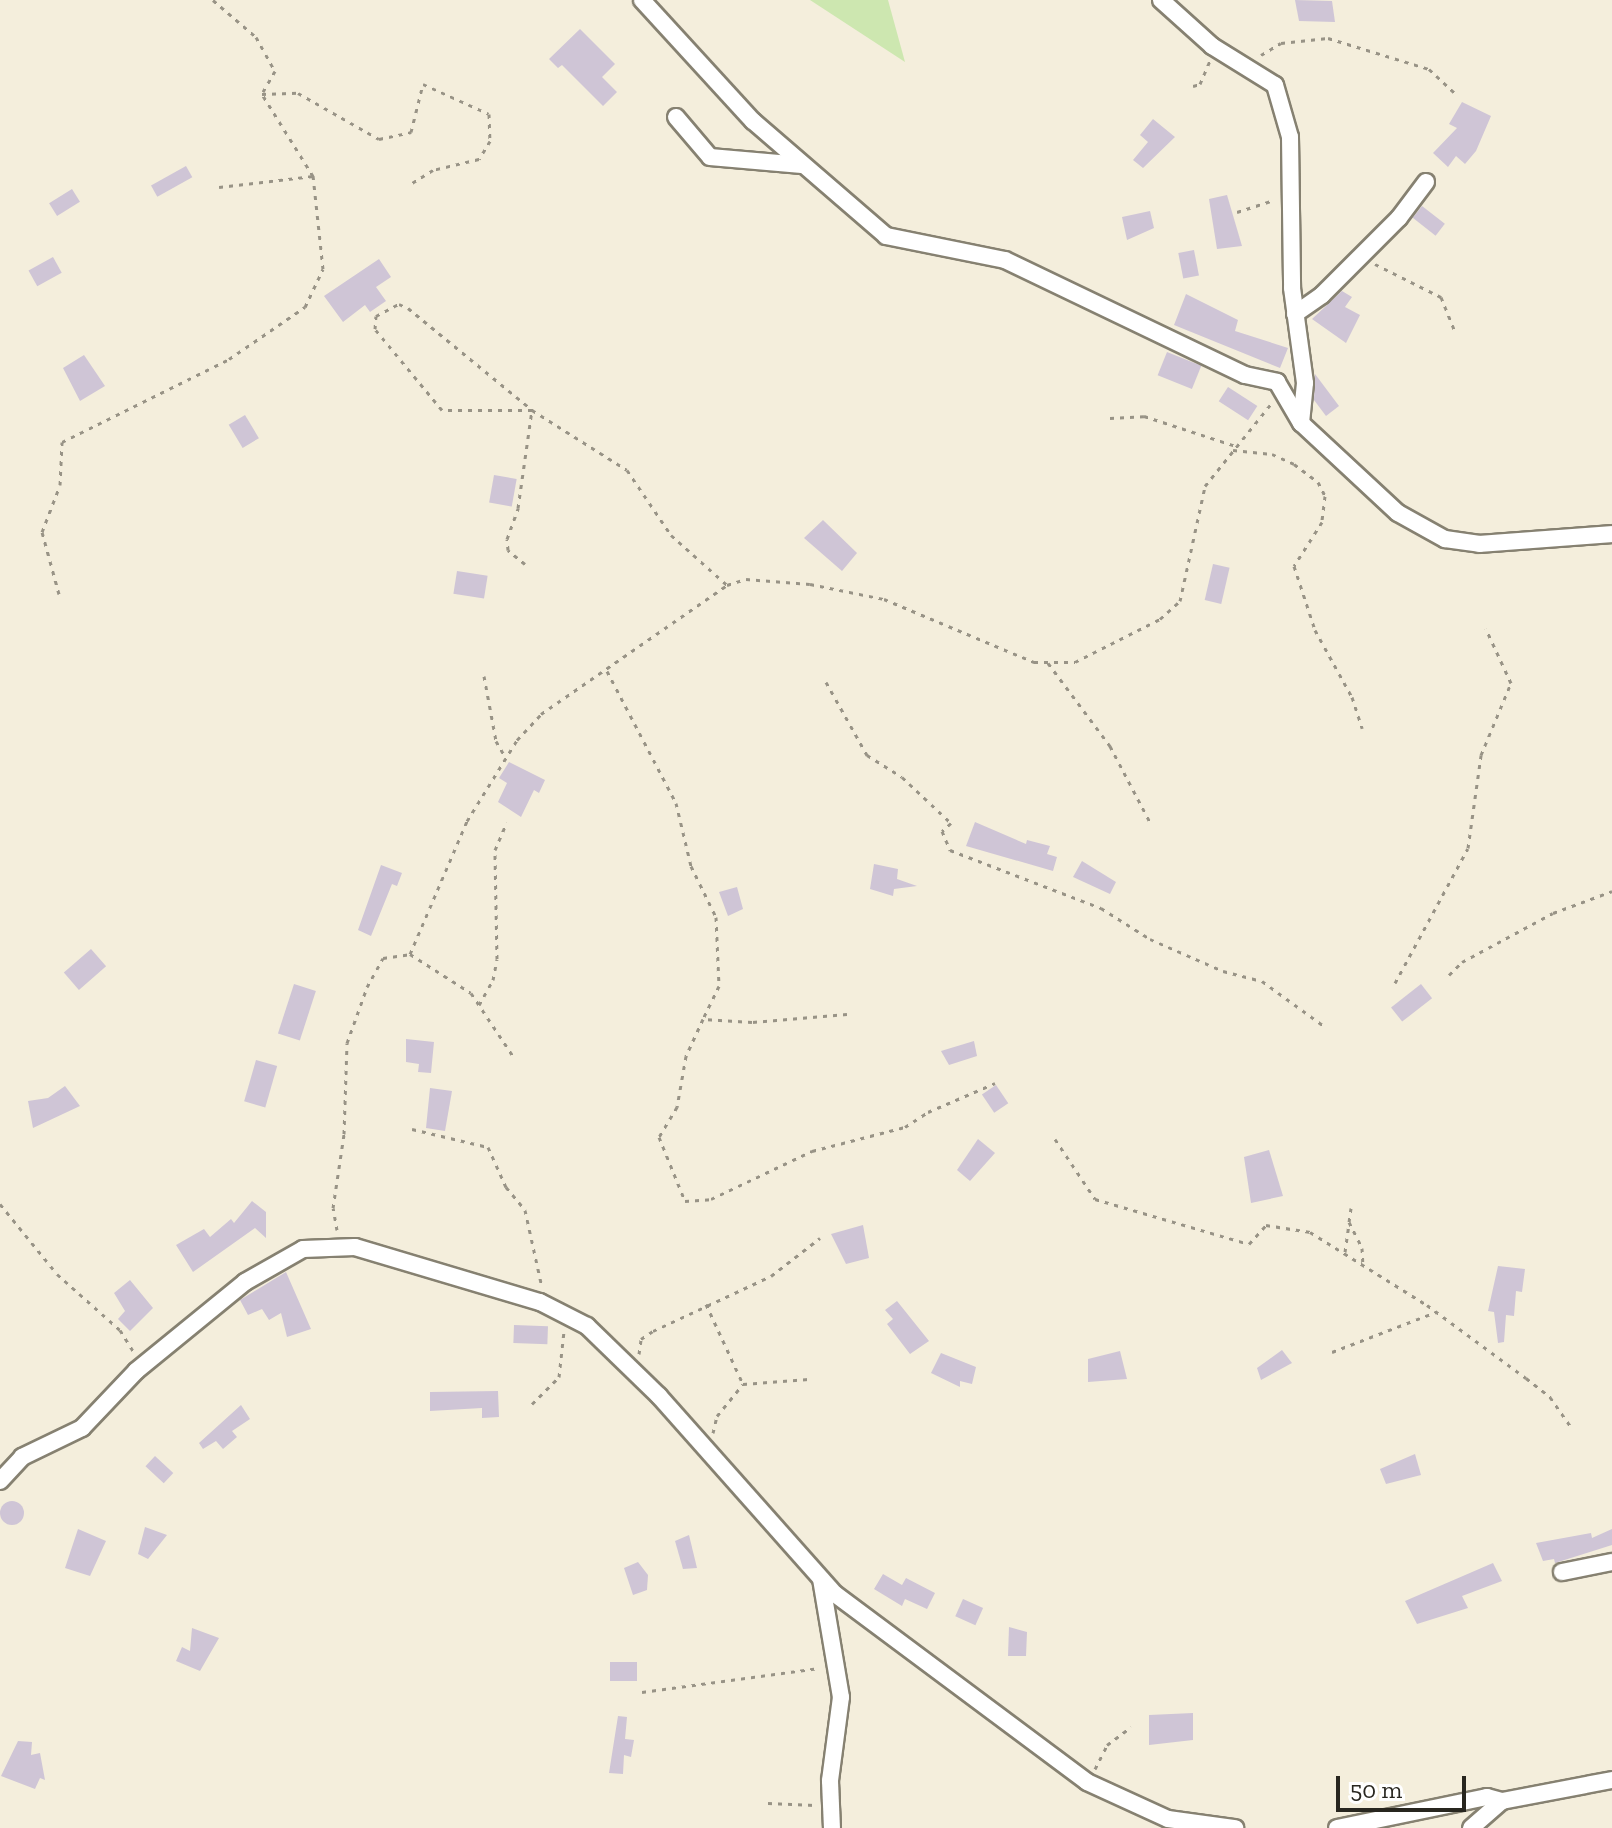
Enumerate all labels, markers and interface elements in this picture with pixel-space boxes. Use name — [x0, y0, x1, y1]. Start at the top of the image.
scale bar — [1340, 1760, 1470, 1810]
text: 50 m — [1350, 1775, 1402, 1804]

